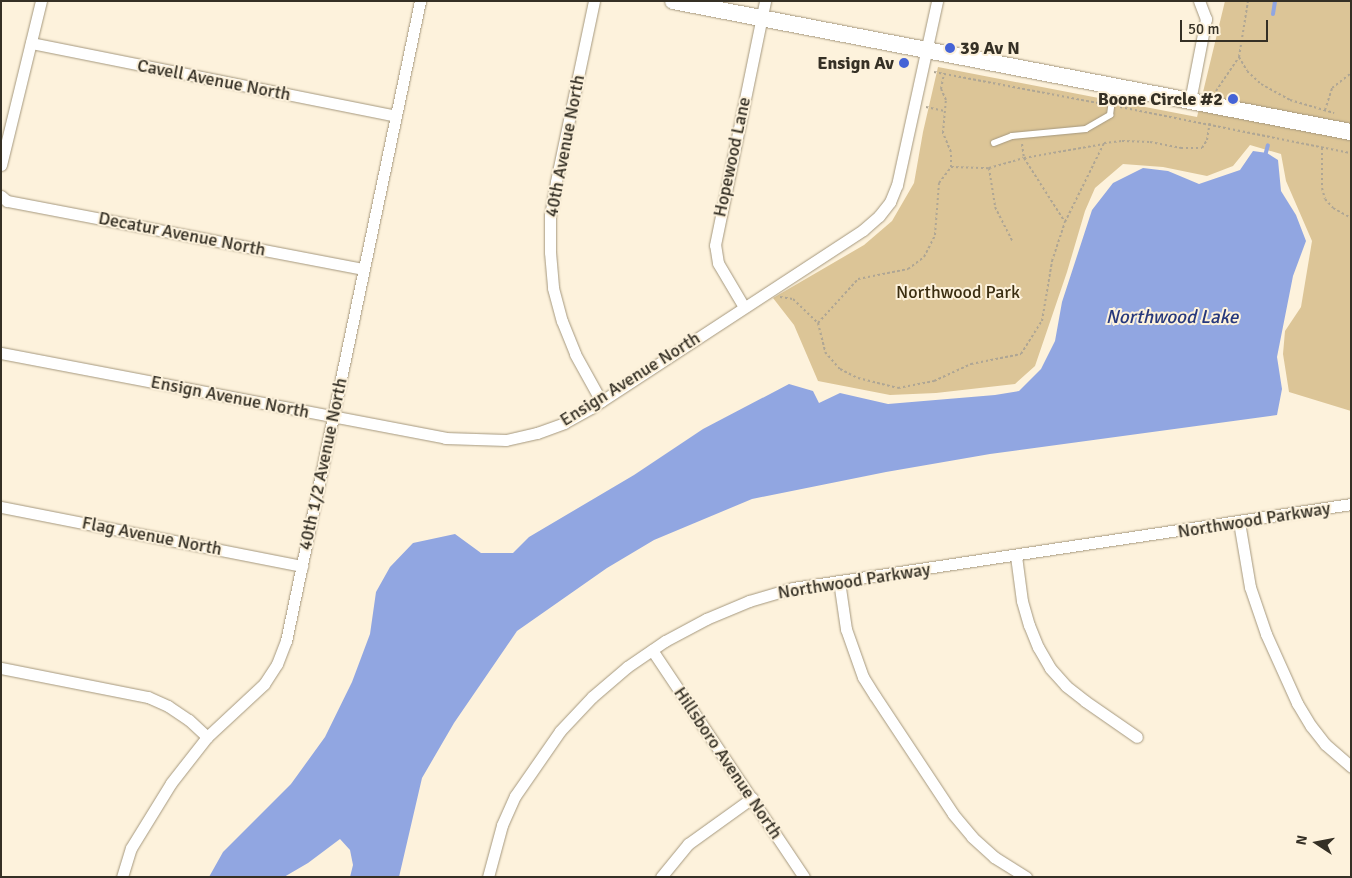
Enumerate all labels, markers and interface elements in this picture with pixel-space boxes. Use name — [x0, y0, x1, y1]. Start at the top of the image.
scale bar — [1182, 10, 1270, 42]
text: 50 m — [1188, 20, 1219, 38]
place label: 39 Av N — [960, 37, 1020, 59]
marker: 39 Av N — [944, 42, 956, 54]
place label: Ensign Av — [817, 52, 894, 74]
street label: Cavell Avenue North — [135, 55, 293, 105]
marker: Ensign Av — [898, 57, 910, 69]
street label: 40th Avenue North — [541, 73, 589, 219]
place label: Boone Circle #2 — [1098, 88, 1223, 110]
marker: Boone Circle #2 — [1227, 93, 1239, 105]
street label: Hopewood Lane — [709, 95, 755, 219]
street label: Decatur Avenue North — [97, 207, 267, 261]
park label: Northwood Park — [896, 281, 1020, 303]
water label: Northwood Lake — [1106, 307, 1238, 329]
street label: Ensign Avenue North — [556, 327, 704, 431]
street label: Ensign Avenue North — [149, 371, 311, 423]
street label: 40th 1/2 Avenue North — [294, 376, 352, 552]
street label: Northwood Parkway — [1176, 497, 1332, 543]
street label: Flag Avenue North — [80, 512, 224, 560]
street label: Northwood Parkway — [776, 558, 932, 604]
street label: Hillsboro Avenue North — [669, 683, 787, 843]
north arrow — [1292, 818, 1342, 868]
text: N — [1293, 834, 1311, 846]

